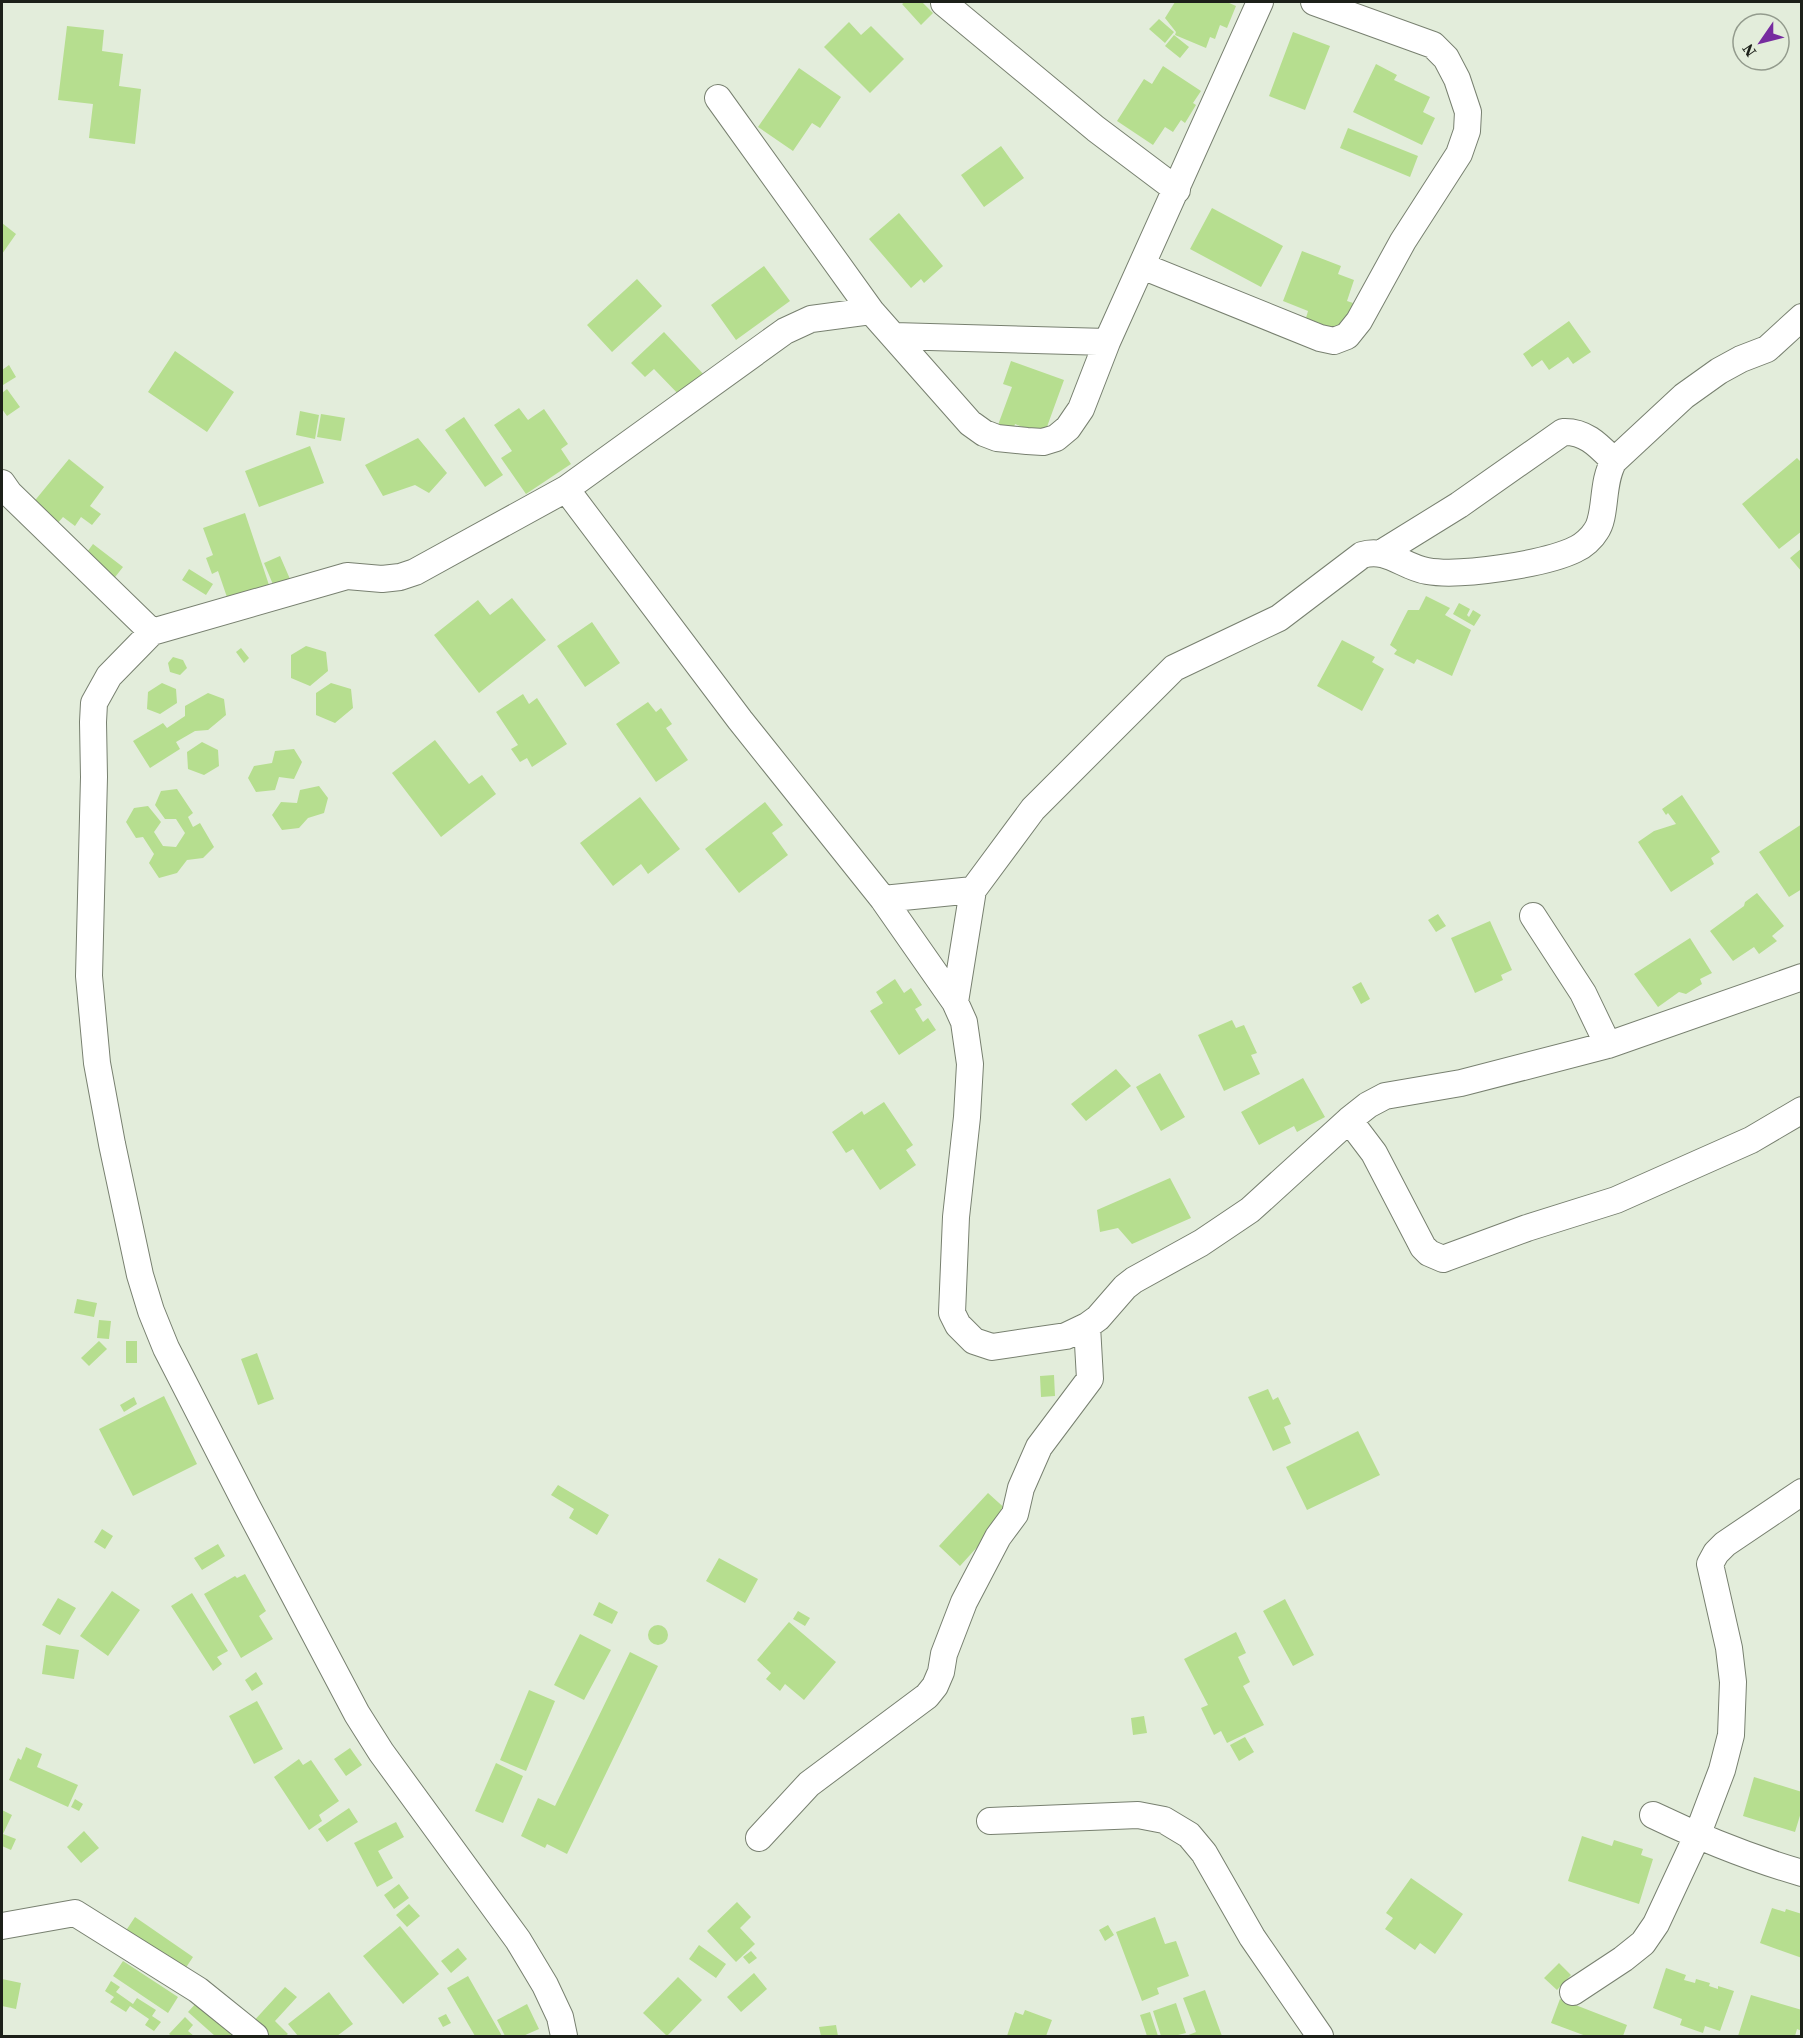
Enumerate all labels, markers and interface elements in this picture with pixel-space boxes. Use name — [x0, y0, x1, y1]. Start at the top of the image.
north arrow — [1731, 12, 1791, 72]
text: N — [1736, 39, 1761, 62]

